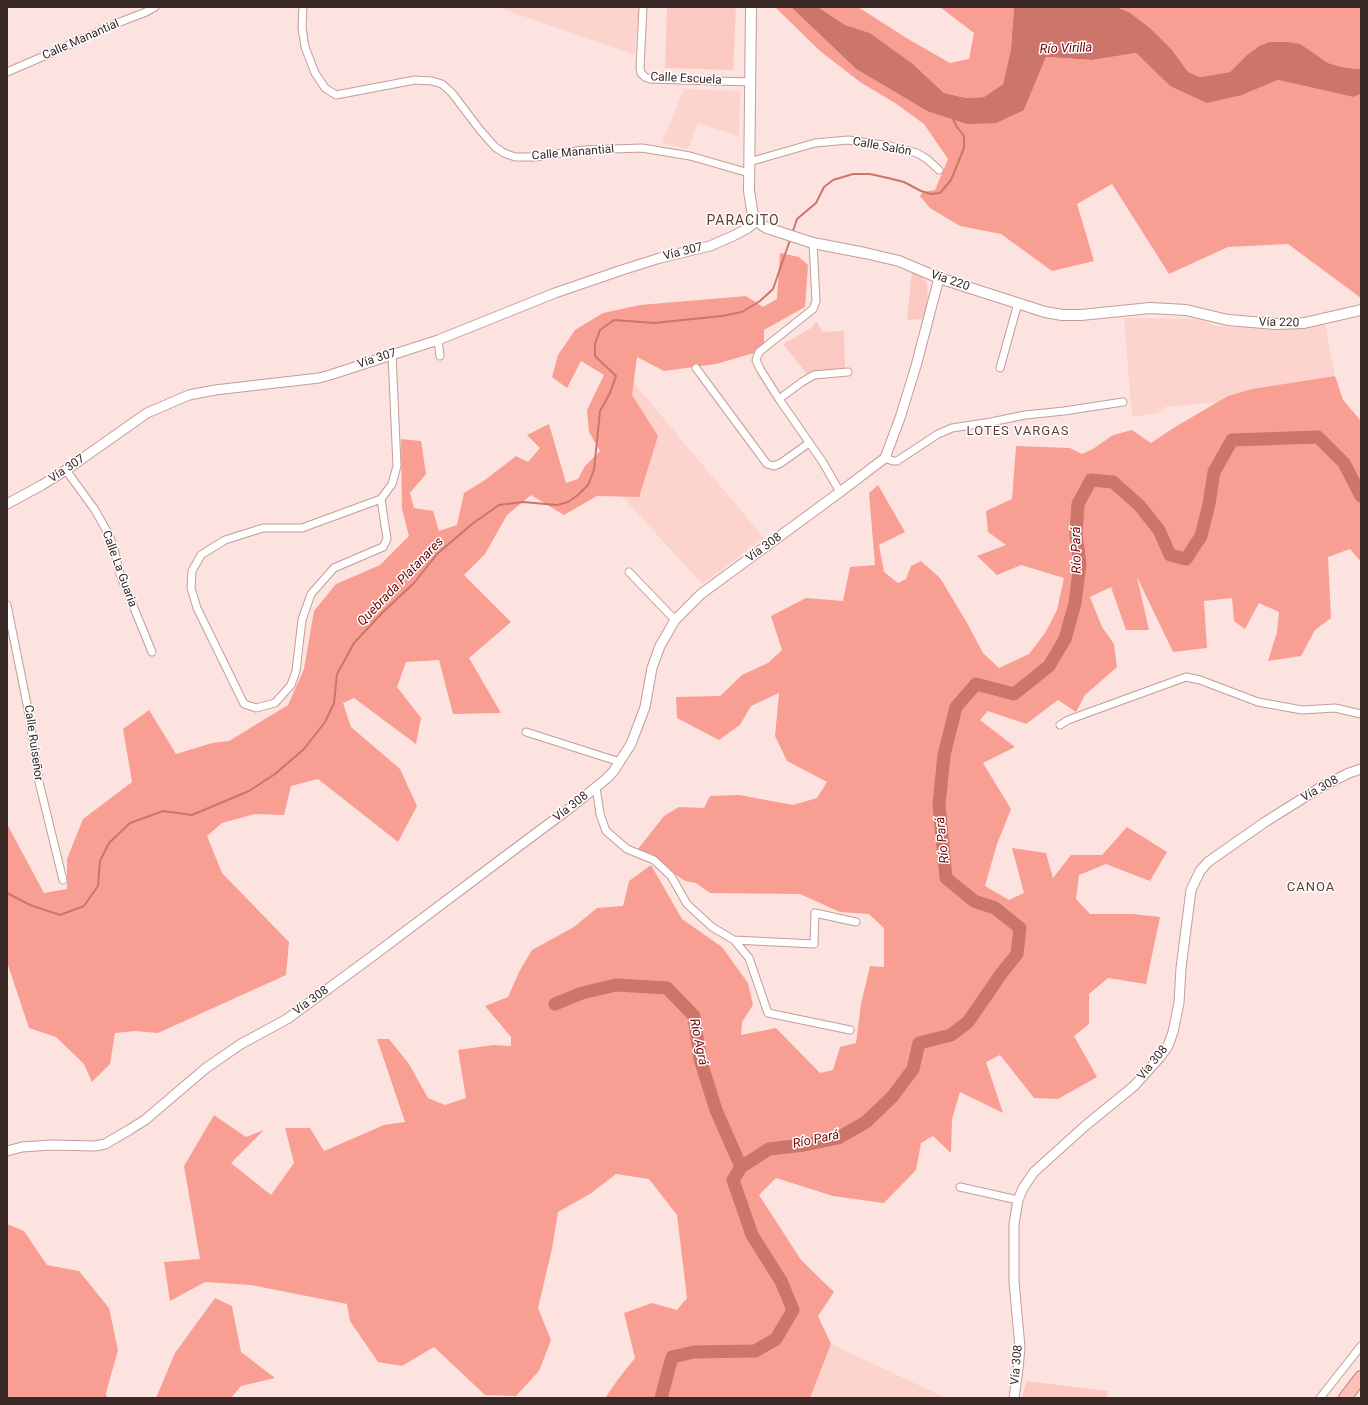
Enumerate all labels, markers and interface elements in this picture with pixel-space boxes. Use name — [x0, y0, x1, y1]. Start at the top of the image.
street label: Calle Manantial — [40, 17, 122, 63]
water label: Río Virilla — [1039, 40, 1093, 58]
street label: Calle Escuela — [650, 70, 722, 88]
street label: Calle Salón — [851, 135, 913, 159]
street label: Calle Manantial — [531, 142, 615, 164]
district label: PARACITO — [706, 213, 780, 229]
street label: Vía 307 — [662, 240, 704, 264]
street label: Vía 220 — [929, 268, 971, 294]
street label: Vía 220 — [1259, 315, 1299, 331]
street label: Vía 307 — [356, 346, 398, 372]
district label: LOTES VARGAS — [967, 424, 1069, 440]
street label: Vía 307 — [46, 452, 88, 486]
water label: Río Pará — [1069, 526, 1085, 574]
street label: Calle La Guaria — [99, 529, 139, 609]
street label: Vía 308 — [743, 530, 785, 566]
water label: Quebrada Platanares — [355, 534, 447, 630]
street label: Calle Ruiseñor — [21, 704, 45, 782]
street label: Vía 308 — [1299, 773, 1341, 805]
street label: Vía 308 — [551, 789, 591, 825]
water label: Río Pará — [933, 816, 953, 864]
district label: CANOA — [1287, 880, 1335, 896]
street label: Vía 308 — [290, 983, 332, 1019]
water label: Río Agrá — [685, 1017, 711, 1067]
street label: Vía 308 — [1135, 1043, 1171, 1083]
water label: Río Pará — [791, 1127, 841, 1153]
street label: Vía 308 — [1008, 1344, 1026, 1386]

